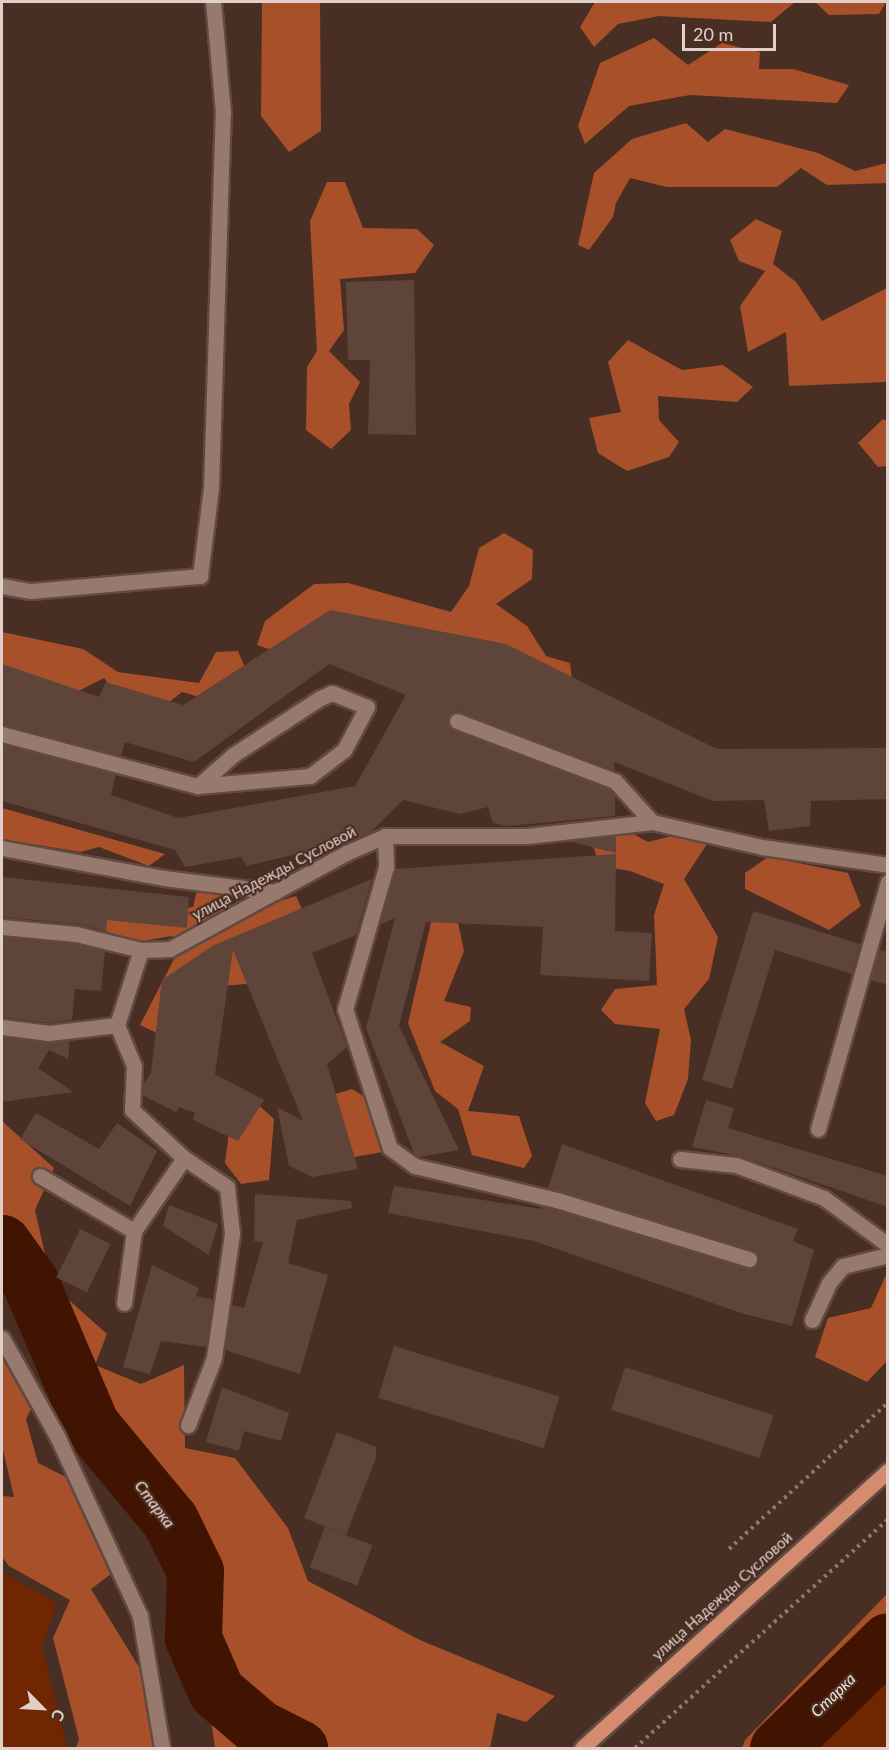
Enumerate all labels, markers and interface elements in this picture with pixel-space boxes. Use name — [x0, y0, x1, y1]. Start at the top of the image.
scale bar — [685, 12, 780, 50]
text: 20 m — [693, 23, 733, 45]
street label: улица Надежды Сусловой — [189, 822, 359, 924]
water label: Старка — [131, 1476, 179, 1532]
street label: улица Надежды Сусловой — [648, 1528, 796, 1664]
water label: Старка — [807, 1669, 859, 1721]
north arrow — [12, 1678, 72, 1738]
text: С — [48, 1707, 70, 1724]

